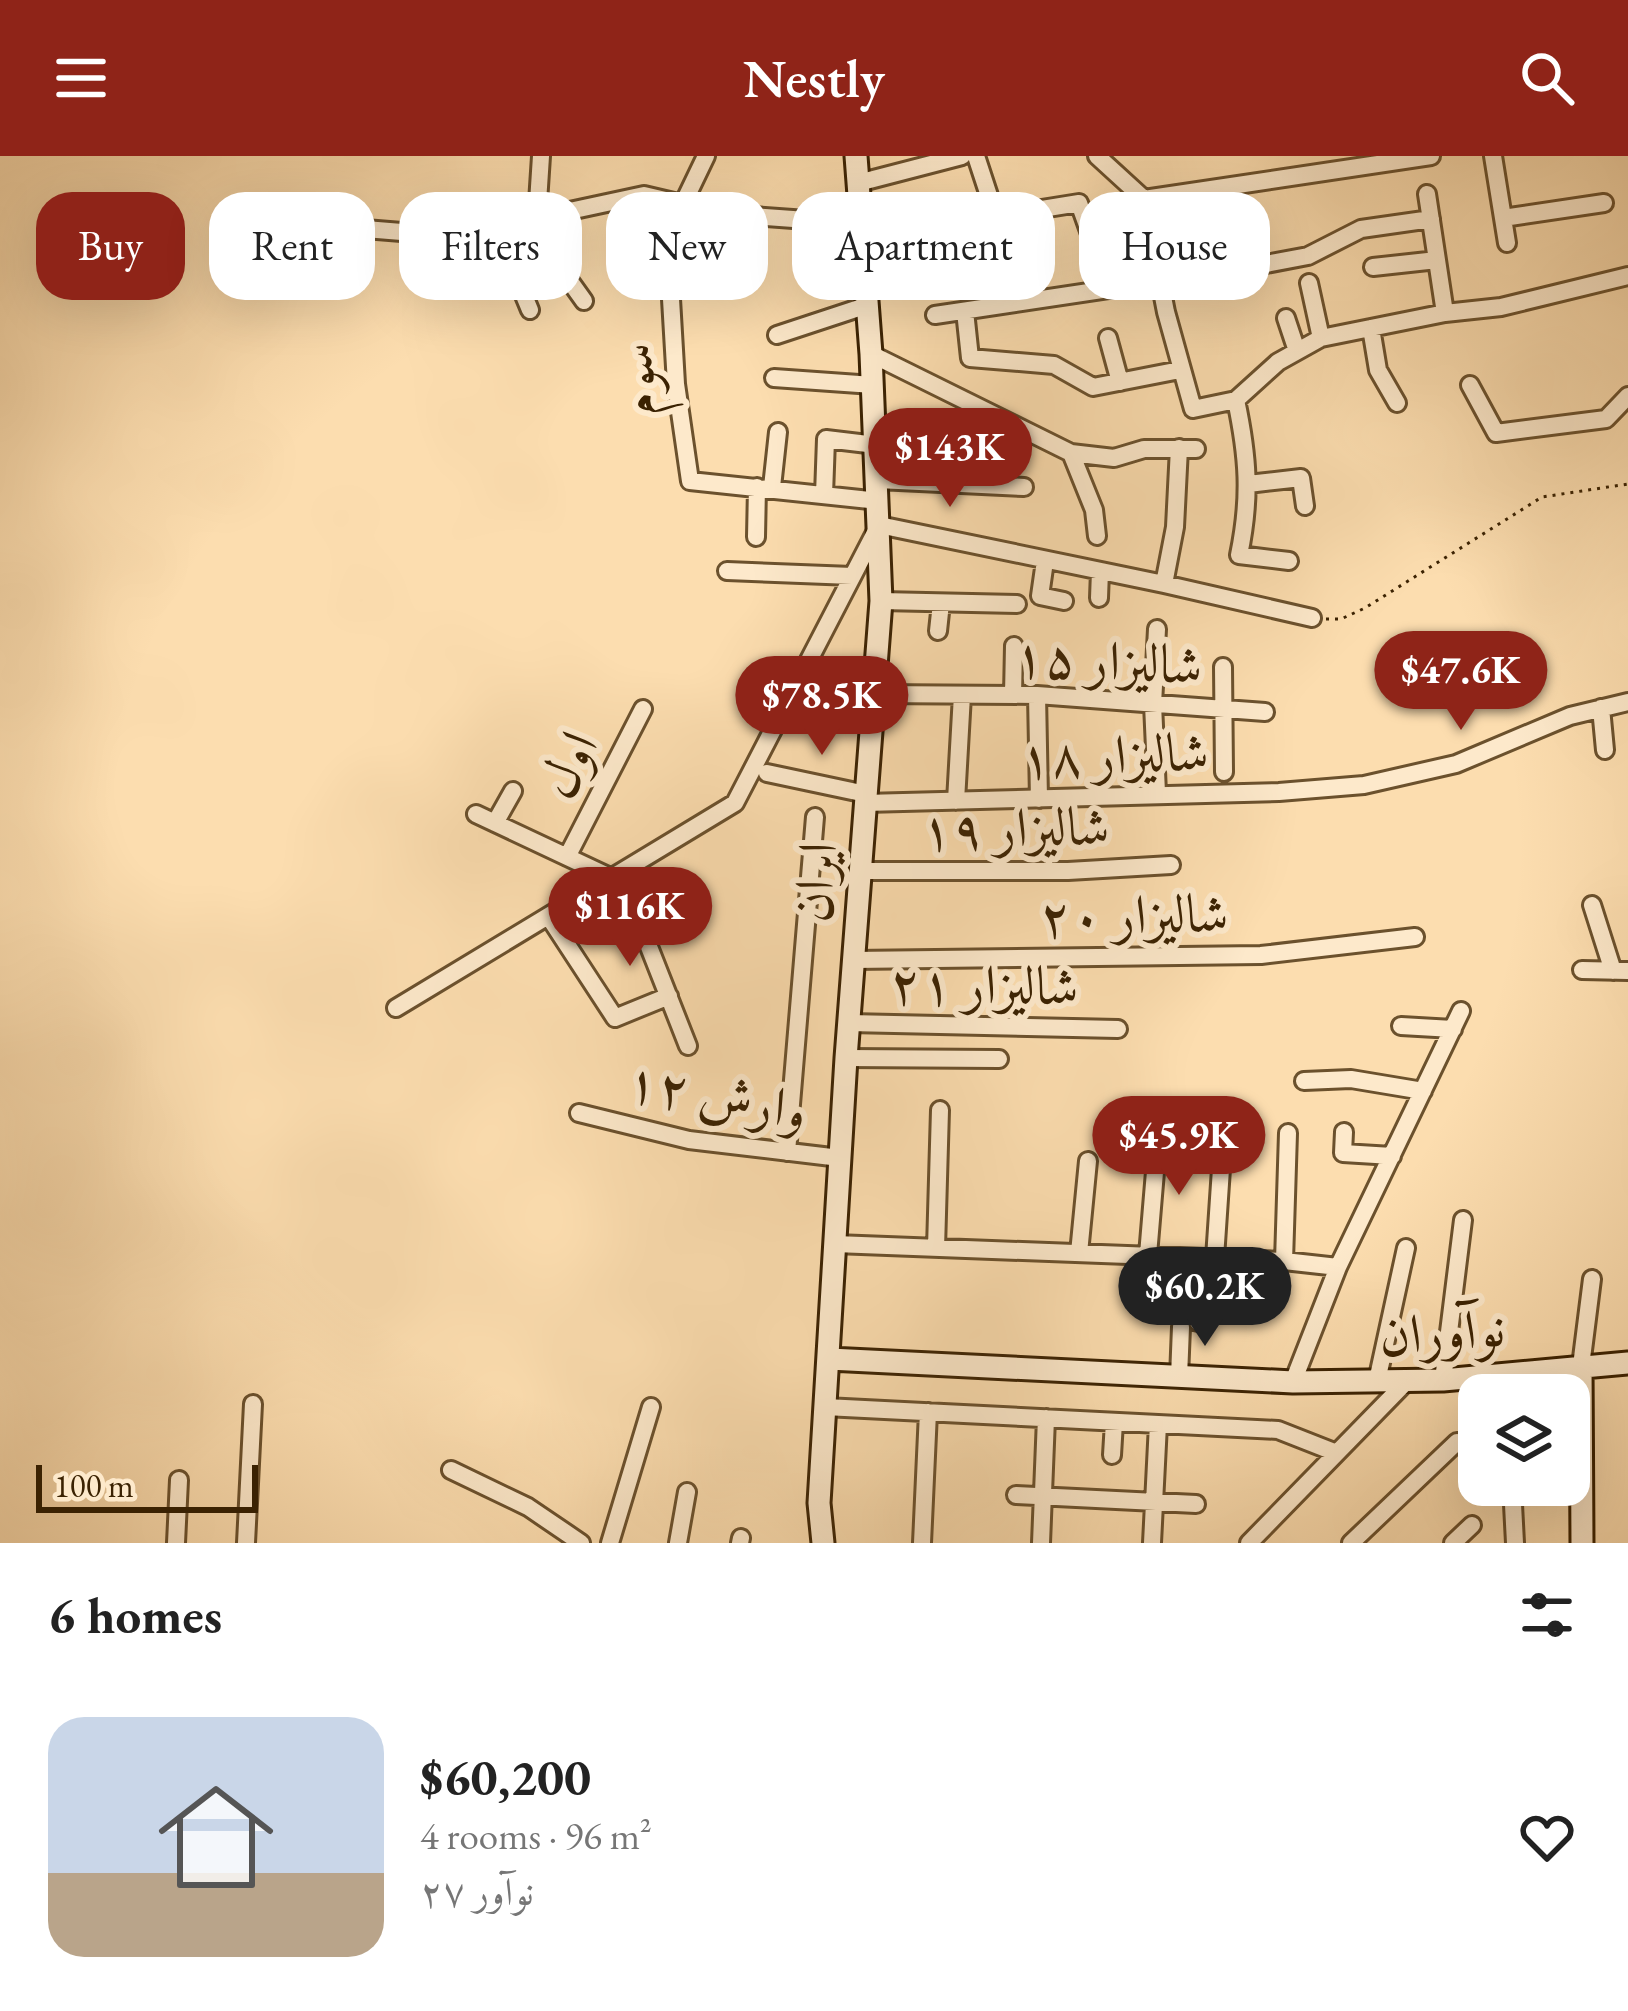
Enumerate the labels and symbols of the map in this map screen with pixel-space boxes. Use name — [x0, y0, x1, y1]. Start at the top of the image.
street label: سوم — [598, 340, 684, 419]
pin: $143K — [866, 408, 1034, 510]
street label: شالیزار ۱۵ — [1012, 620, 1204, 700]
pin: $47.6K — [1363, 631, 1559, 733]
pin: $78.5K — [724, 656, 920, 758]
street label: شالیزار ۱۸ — [1018, 716, 1210, 792]
street label: اول — [521, 719, 613, 809]
street label: شالیزار ۱۹ — [920, 790, 1110, 864]
street label: ایران — [776, 839, 852, 925]
pin: $116K — [546, 867, 714, 969]
street label: شالیزار ۲۰ — [1039, 877, 1229, 951]
street label: شالیزار ۲۱ — [889, 947, 1079, 1021]
street label: وارش ۱۲ — [621, 1045, 813, 1145]
pin: $45.9K — [1081, 1096, 1277, 1198]
pin: $60.2K — [1107, 1247, 1303, 1349]
street label: نوآوران — [1377, 1292, 1507, 1370]
scale bar — [36, 1459, 258, 1512]

